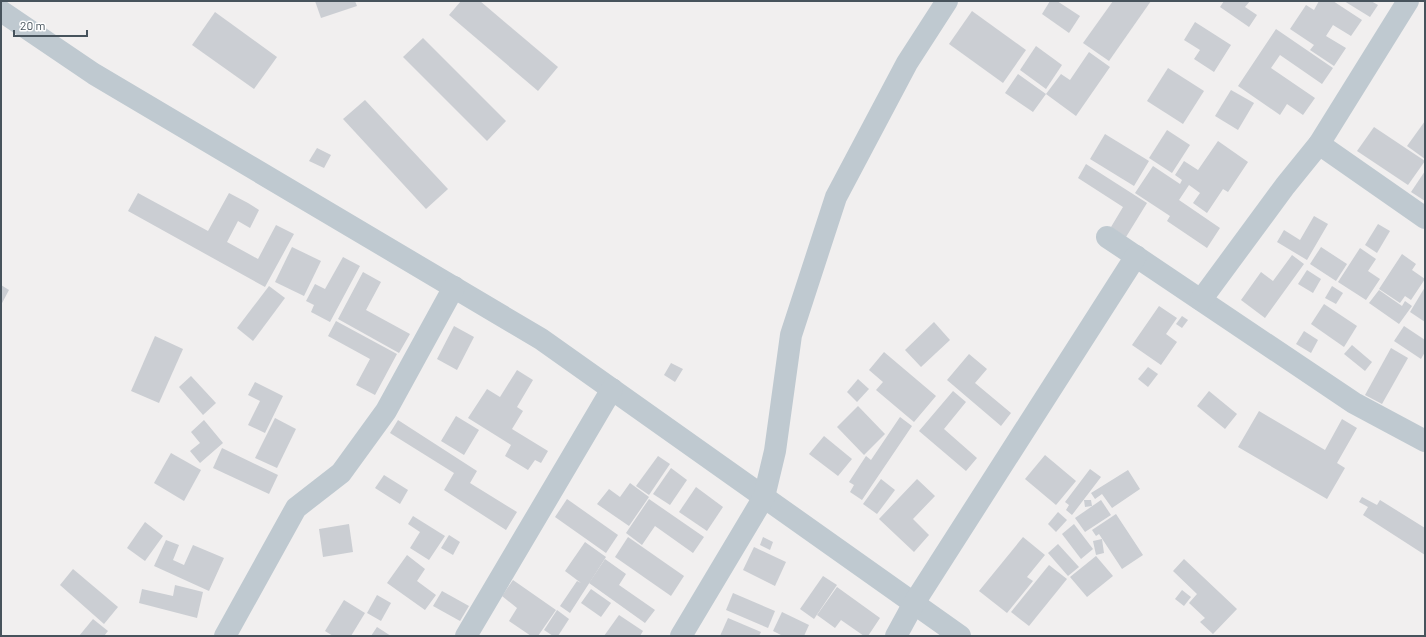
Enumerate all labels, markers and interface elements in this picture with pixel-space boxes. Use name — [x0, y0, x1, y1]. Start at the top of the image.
scale bar — [14, 12, 87, 38]
text: 20 m — [20, 18, 46, 32]

